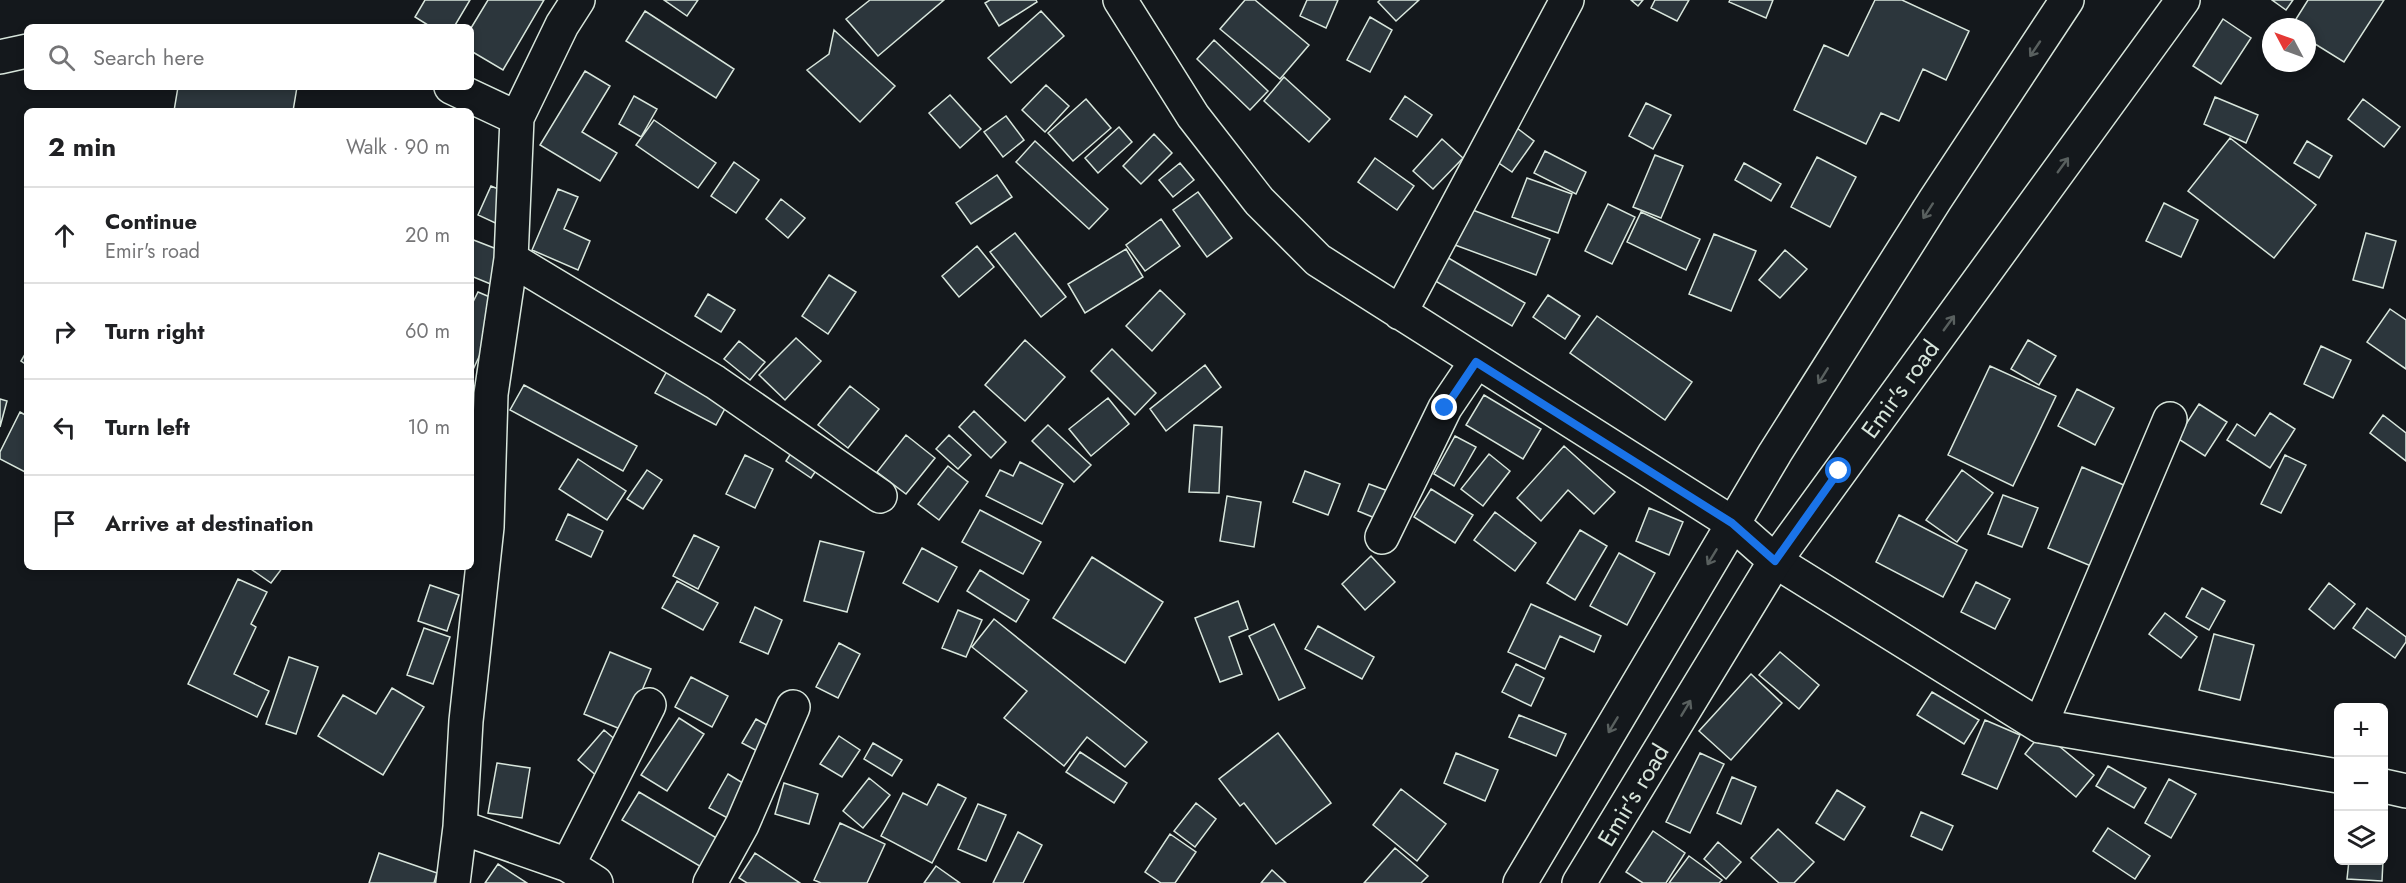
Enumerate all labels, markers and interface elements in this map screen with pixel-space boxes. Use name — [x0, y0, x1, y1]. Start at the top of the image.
north arrow — [2262, 18, 2316, 72]
search box — [24, 24, 474, 90]
one-way arrow — [2029, 40, 2041, 57]
icon: search — [45, 41, 78, 74]
text: Search here — [93, 41, 204, 73]
text: 2 min — [48, 128, 116, 166]
text: Walk · 90 m — [346, 133, 450, 162]
one-way arrow — [2057, 158, 2069, 174]
one-way arrow — [1921, 202, 1933, 219]
text: Continue — [105, 205, 197, 237]
icon: ahead — [48, 219, 81, 252]
text: 20 m — [405, 221, 450, 250]
text: Emir's road — [105, 237, 200, 266]
icon: right — [48, 315, 81, 348]
text: Turn right — [105, 315, 205, 347]
one-way arrow — [1942, 315, 1955, 331]
text: 60 m — [405, 317, 450, 346]
street label: Emir's road — [1852, 333, 1948, 445]
one-way arrow — [1816, 367, 1828, 384]
route end — [1431, 394, 1457, 420]
icon: left — [48, 411, 81, 444]
text: Turn left — [105, 411, 190, 443]
text: 10 m — [407, 413, 450, 442]
route start — [1825, 457, 1851, 483]
icon: arrive — [48, 507, 81, 540]
text: Arrive at destination — [105, 507, 314, 539]
one-way arrow — [1706, 548, 1718, 565]
one-way arrow — [1680, 700, 1692, 717]
map controls — [2334, 703, 2388, 865]
button: + — [2334, 703, 2388, 757]
one-way arrow — [1607, 716, 1619, 733]
street label: Emir's road — [1589, 737, 1677, 853]
button: − — [2334, 757, 2388, 811]
button: layers — [2334, 811, 2388, 865]

